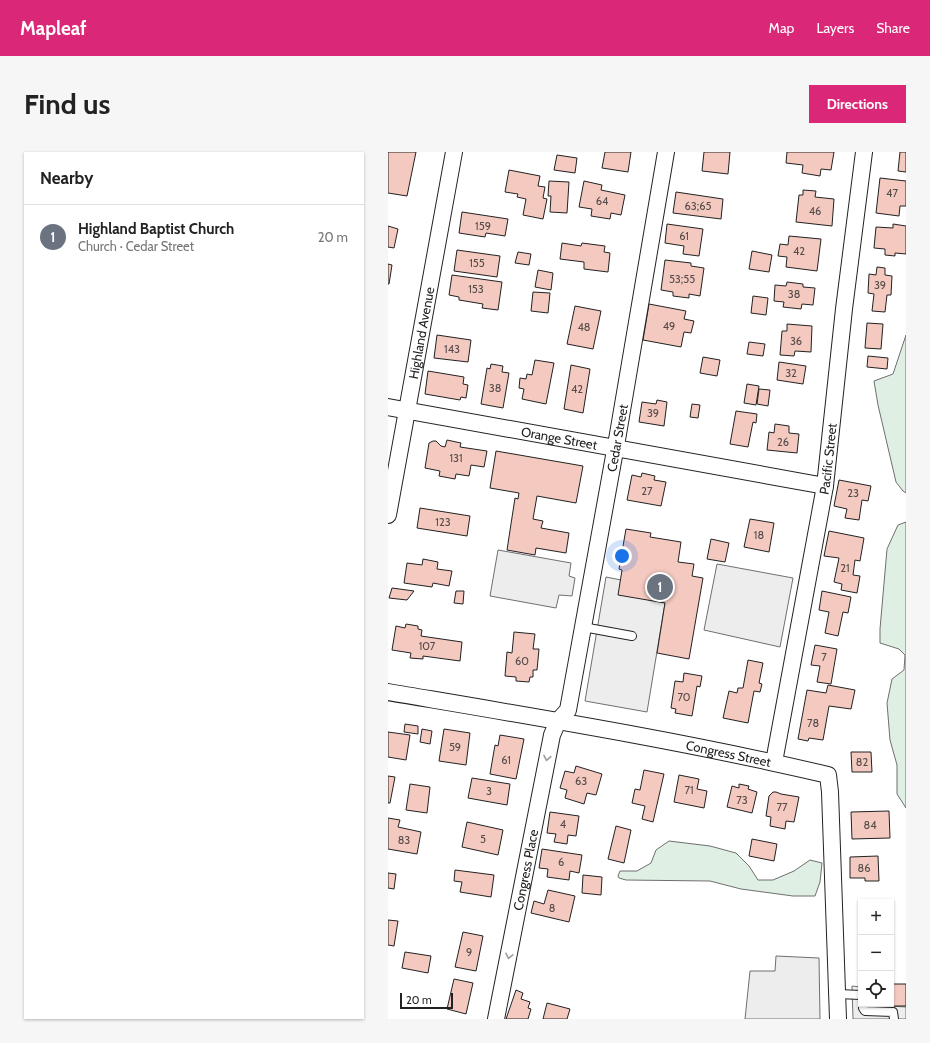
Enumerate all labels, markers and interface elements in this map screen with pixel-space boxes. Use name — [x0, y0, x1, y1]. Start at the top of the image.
text: Mapleaf — [20, 17, 87, 40]
text: Map — [769, 19, 794, 37]
text: Layers — [816, 19, 854, 37]
text: Share — [876, 19, 910, 37]
button: Directions — [809, 85, 906, 123]
text: Find us — [24, 87, 110, 121]
text: Nearby — [40, 168, 93, 188]
house number: 47 — [886, 186, 898, 200]
house number: 64 — [596, 194, 609, 208]
house number: 63;65 — [685, 199, 711, 213]
house number: 46 — [809, 204, 821, 218]
house number: 159 — [475, 219, 491, 233]
text: Highland Baptist Church — [78, 220, 234, 238]
text: 1 — [51, 229, 55, 245]
text: 20 m — [318, 229, 348, 245]
house number: 61 — [679, 229, 689, 243]
text: Church · Cedar Street — [78, 238, 194, 254]
house number: 42 — [793, 244, 805, 258]
house number: 155 — [469, 256, 485, 270]
house number: 53;55 — [669, 272, 695, 286]
house number: 39 — [874, 278, 886, 292]
house number: 153 — [468, 282, 484, 296]
street label: Highland Avenue — [405, 285, 437, 380]
house number: 38 — [788, 287, 800, 301]
house number: 49 — [663, 319, 675, 333]
house number: 48 — [577, 320, 591, 334]
house number: 36 — [790, 334, 802, 348]
house number: 143 — [444, 342, 460, 356]
house number: 32 — [785, 366, 797, 380]
house number: 38 — [489, 381, 501, 395]
house number: 42 — [571, 382, 583, 396]
street label: Cedar Street — [603, 402, 631, 473]
house number: 39 — [647, 406, 659, 420]
street label: Pacific Street — [816, 422, 840, 496]
street label: Orange Street — [520, 423, 599, 453]
house number: 26 — [777, 435, 789, 449]
house number: 131 — [449, 451, 463, 465]
house number: 27 — [641, 484, 653, 498]
house number: 23 — [847, 486, 859, 500]
house number: 123 — [435, 515, 451, 529]
house number: 18 — [754, 528, 764, 542]
your location — [612, 546, 632, 566]
house number: 21 — [840, 561, 850, 575]
pin: 1 — [647, 572, 673, 602]
house number: 107 — [419, 639, 436, 653]
house number: 7 — [821, 650, 827, 664]
house number: 60 — [515, 654, 529, 668]
house number: 70 — [677, 690, 691, 704]
house number: 78 — [807, 716, 819, 730]
street label: Congress Street — [685, 737, 773, 770]
house number: 59 — [449, 740, 461, 754]
house number: 61 — [501, 753, 511, 767]
one-way arrow — [544, 755, 552, 761]
house number: 82 — [856, 755, 868, 769]
house number: 63 — [575, 774, 587, 788]
house number: 71 — [684, 783, 694, 797]
house number: 3 — [486, 784, 492, 798]
house number: 73 — [736, 793, 748, 807]
house number: 77 — [776, 800, 788, 814]
house number: 4 — [560, 817, 567, 831]
house number: 84 — [863, 818, 877, 832]
street label: Congress Place — [510, 828, 541, 912]
house number: 5 — [480, 832, 486, 846]
house number: 83 — [398, 833, 410, 847]
house number: 6 — [558, 855, 564, 869]
house number: 86 — [858, 861, 870, 875]
map controls — [858, 899, 894, 1007]
button: + — [858, 899, 894, 935]
house number: 8 — [549, 901, 555, 915]
button: − — [858, 935, 894, 971]
house number: 9 — [466, 945, 472, 959]
one-way arrow — [505, 953, 513, 959]
button: locate — [858, 971, 894, 1007]
scale bar — [400, 991, 453, 1010]
text: 20 m — [406, 993, 432, 1007]

